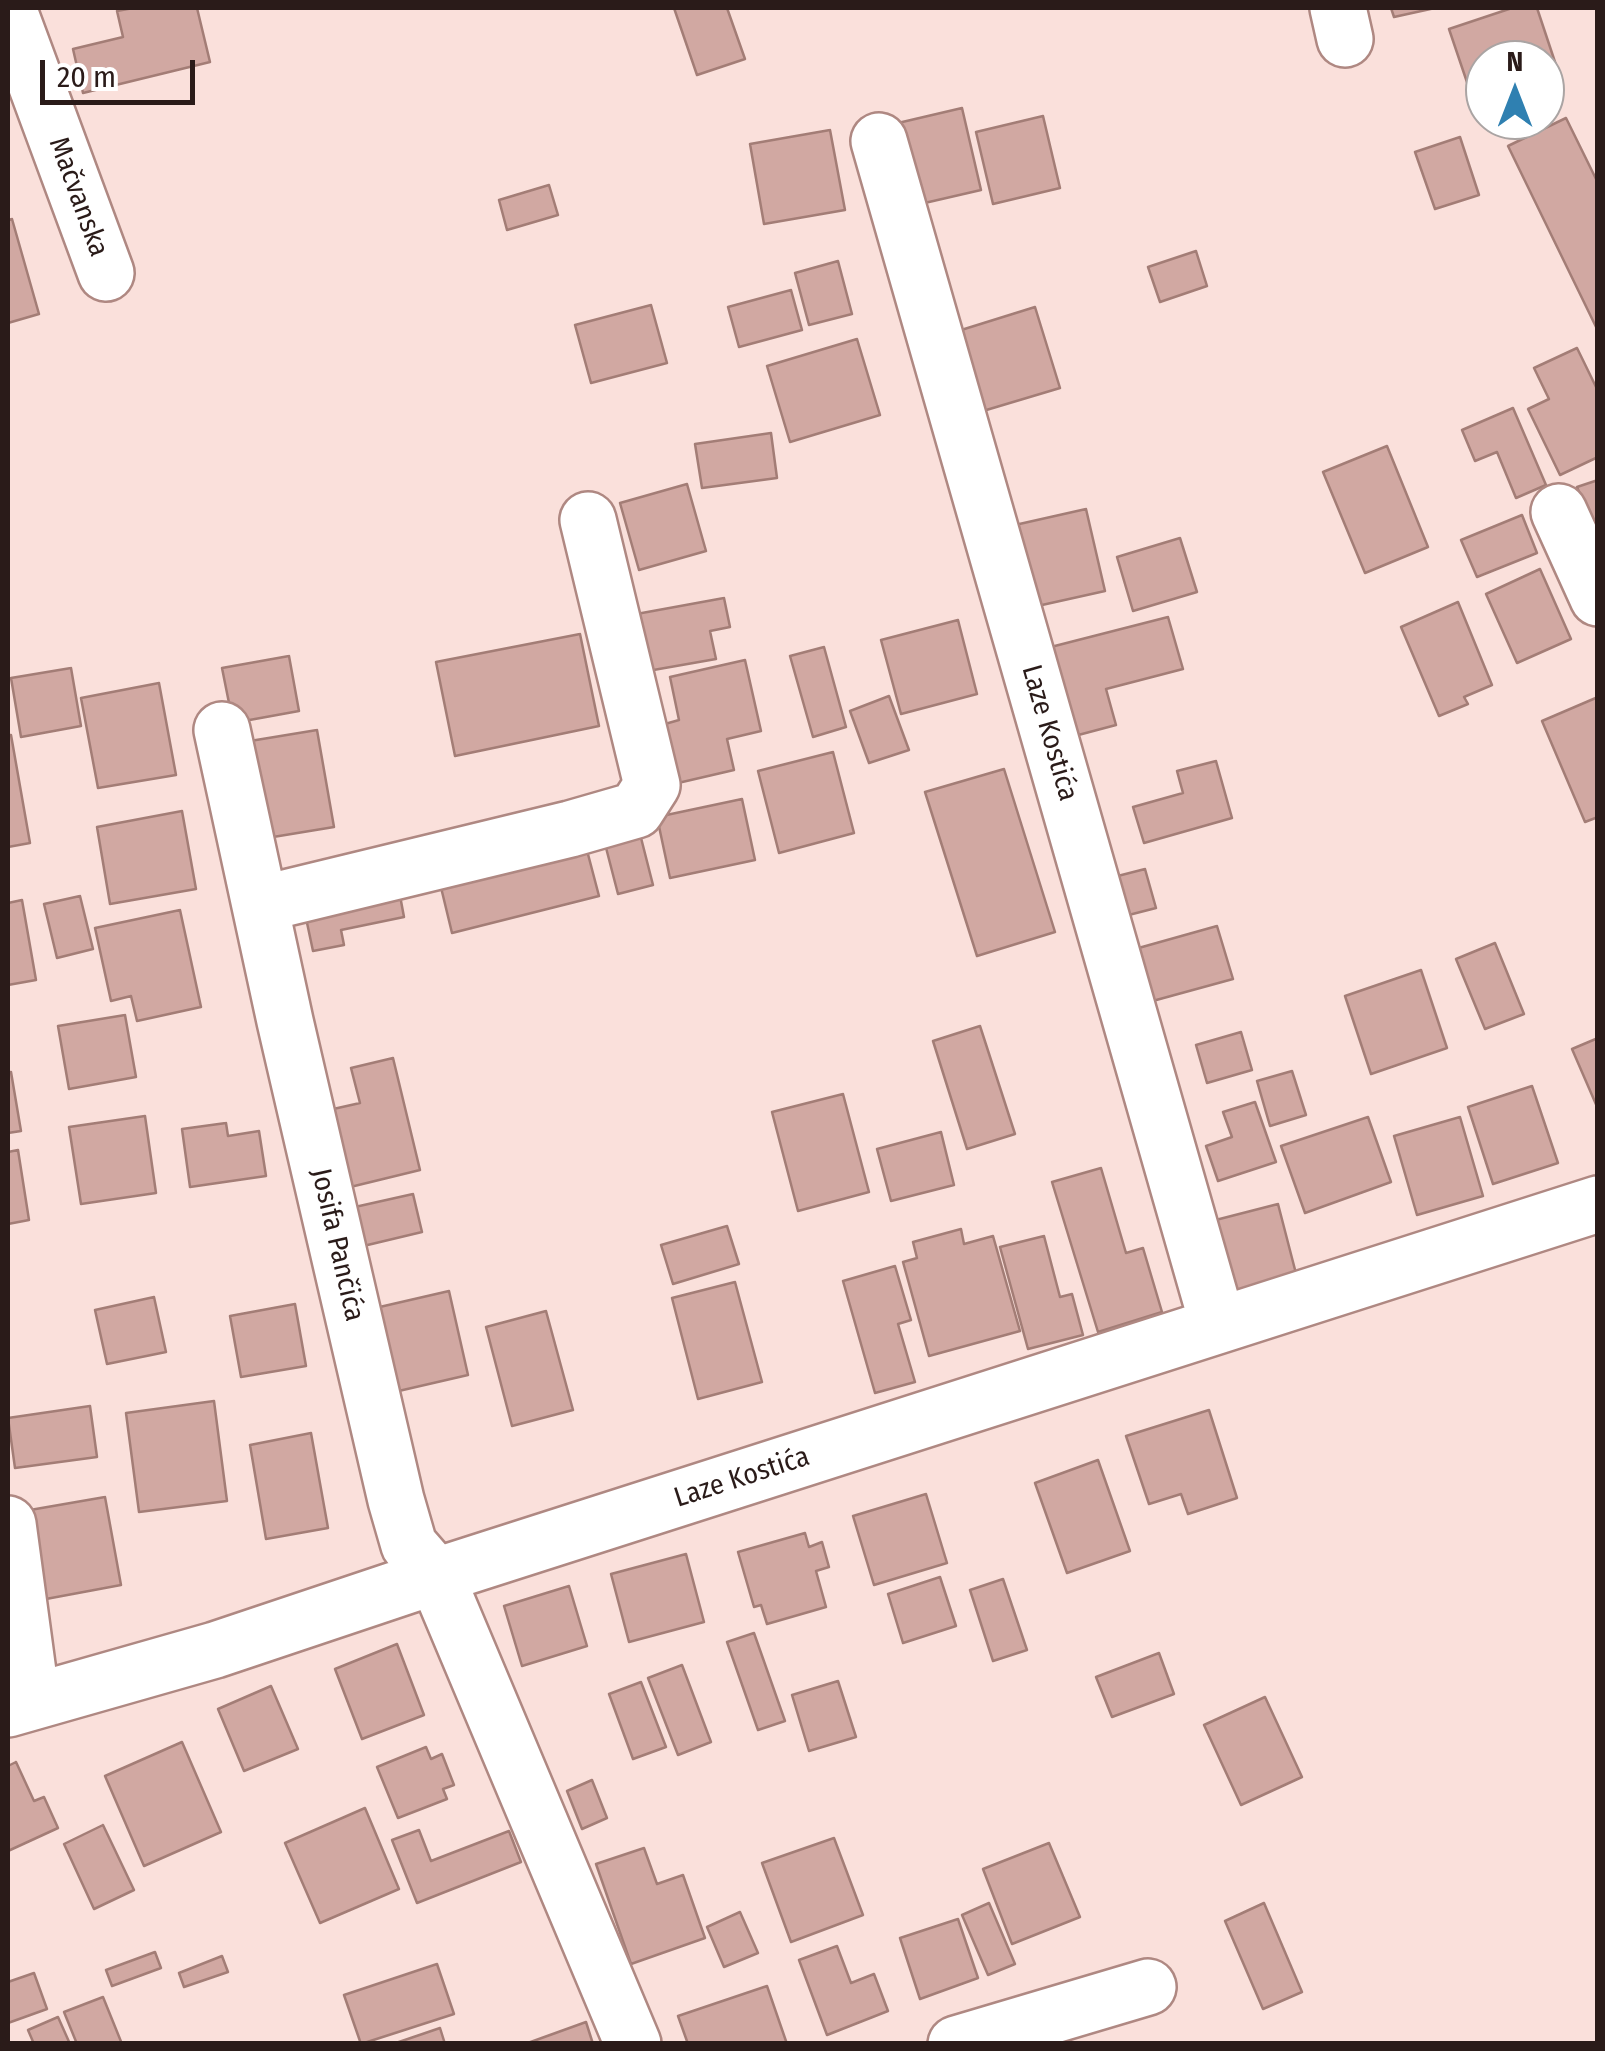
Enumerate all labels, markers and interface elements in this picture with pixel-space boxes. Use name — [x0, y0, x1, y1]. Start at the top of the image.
scale bar — [45, 40, 200, 102]
north arrow — [1465, 40, 1565, 140]
text: N — [1507, 45, 1523, 78]
text: 20 m — [57, 59, 116, 95]
street label: Mačvanska — [41, 133, 115, 261]
street label: Laze Kostića — [1014, 661, 1084, 805]
street label: Josifa Pančića — [303, 1165, 371, 1325]
street label: Laze Kostića — [670, 1440, 814, 1516]

